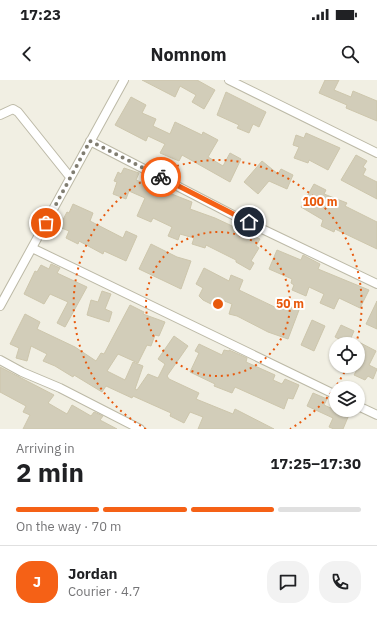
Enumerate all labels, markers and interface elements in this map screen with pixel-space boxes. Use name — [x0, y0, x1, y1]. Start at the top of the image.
text: 17:23 — [20, 5, 61, 24]
icon: back — [16, 43, 38, 65]
text: Nomnom — [150, 43, 227, 66]
icon: search — [339, 43, 361, 65]
courier — [141, 157, 181, 197]
icon: bike — [150, 166, 172, 188]
text: 100 m — [302, 194, 338, 209]
pin — [232, 205, 266, 239]
pin — [29, 206, 63, 240]
icon: home — [238, 211, 260, 233]
icon: bag — [35, 212, 57, 234]
text: 50 m — [276, 296, 304, 311]
centre of rings — [211, 297, 225, 311]
map controls — [329, 337, 365, 417]
button: locate — [329, 337, 365, 373]
button: layers — [329, 381, 365, 417]
text: Arriving in — [16, 440, 75, 457]
text: 17:25–17:30 — [270, 454, 361, 473]
text: 2 min — [16, 455, 84, 489]
text: On the way · 70 m — [16, 518, 121, 535]
button: chat — [267, 561, 309, 603]
button: phone — [319, 561, 361, 603]
text: Jordan — [68, 564, 117, 583]
text: J — [33, 572, 41, 591]
text: Courier · 4.7 — [68, 583, 140, 600]

